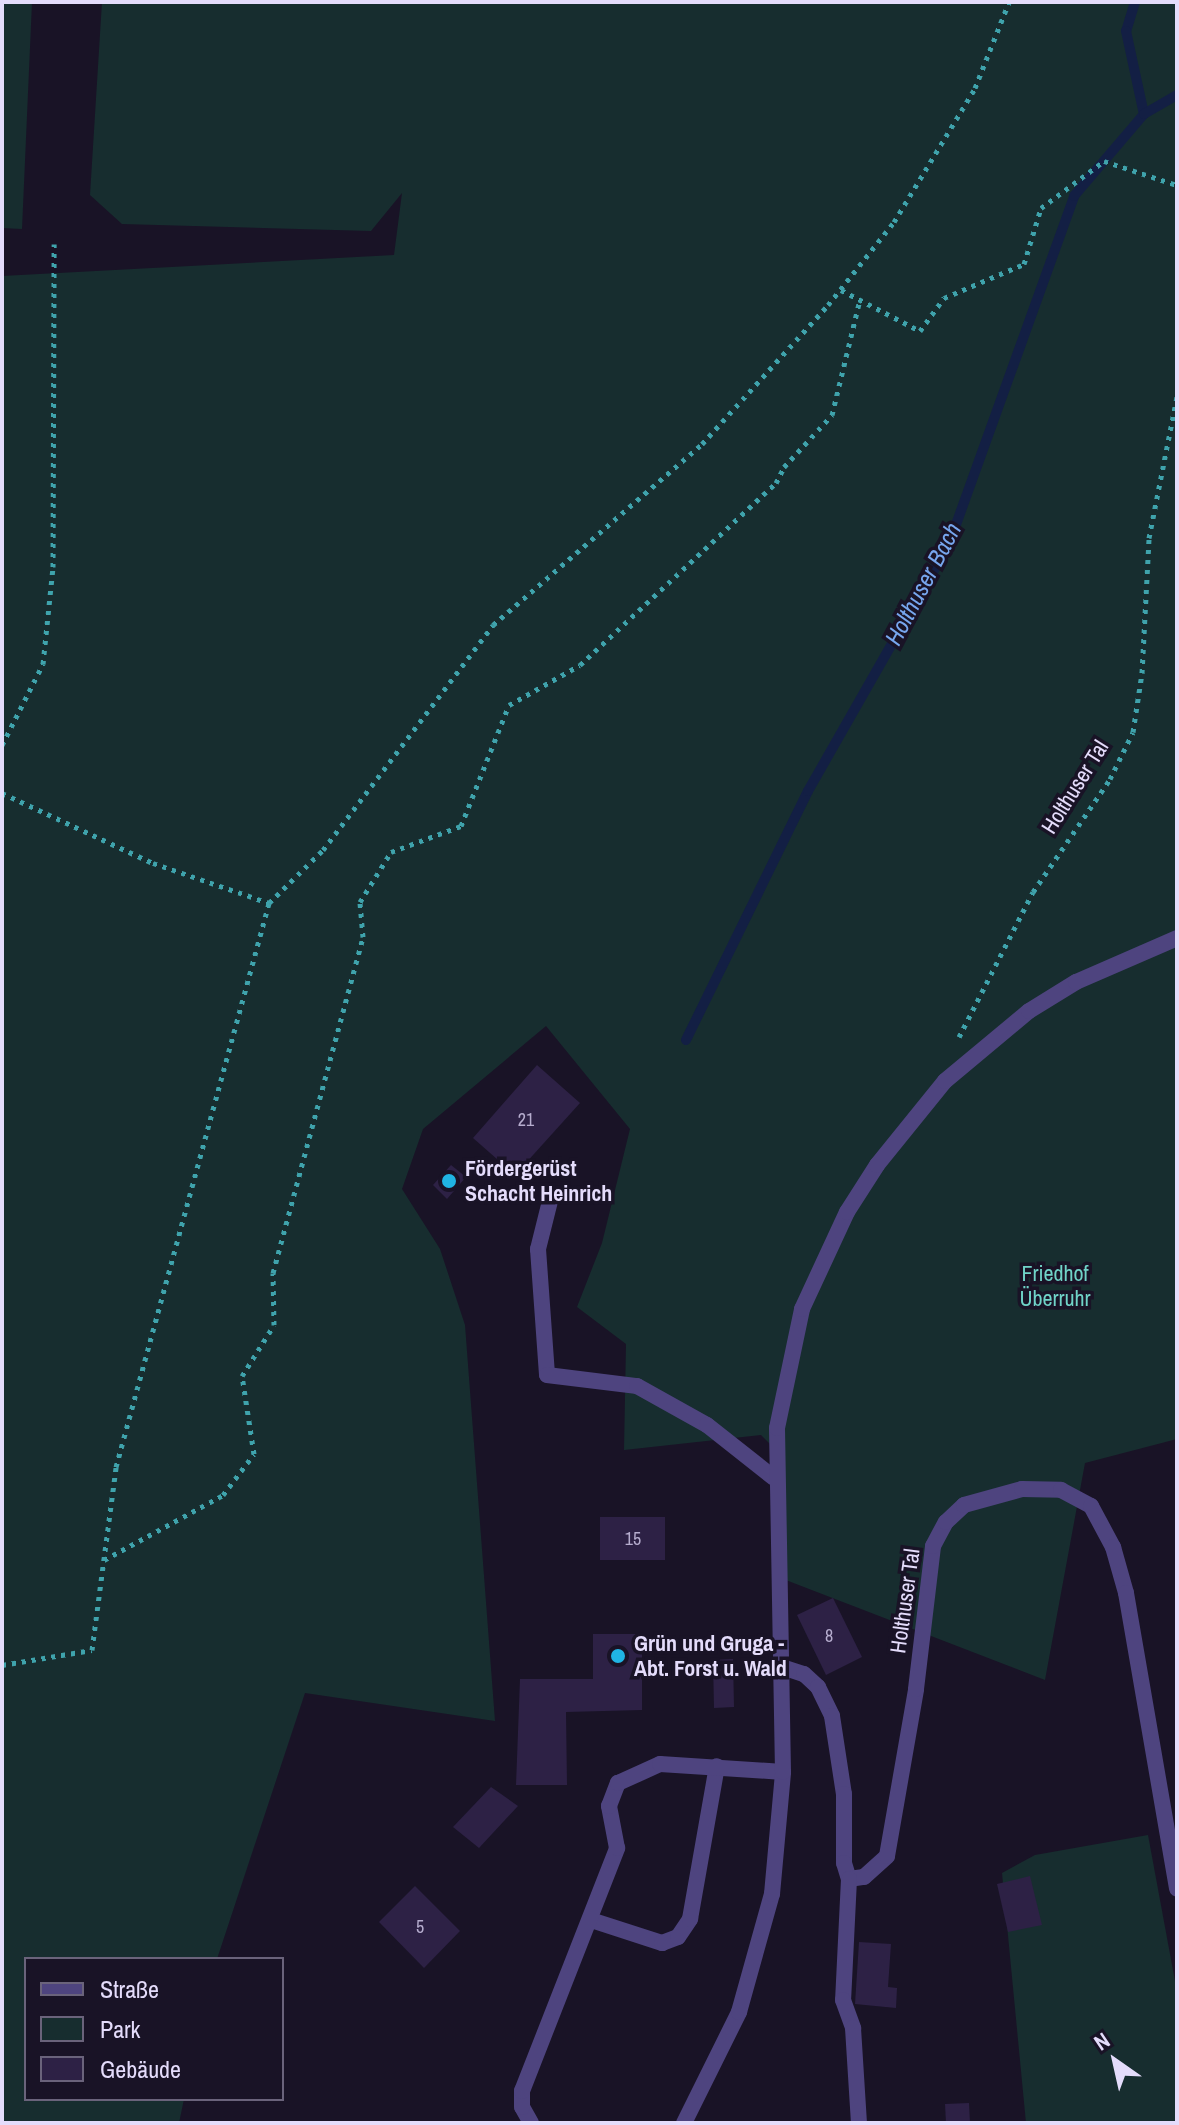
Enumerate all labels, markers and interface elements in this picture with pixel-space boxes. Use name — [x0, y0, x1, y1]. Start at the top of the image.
water label: Holthuser Bach — [879, 518, 967, 650]
street label: Holthuser Tal — [1036, 735, 1114, 839]
house number: 21 — [518, 1109, 534, 1131]
place label: Fördergerüst Schacht Heinrich — [465, 1155, 612, 1206]
marker: Fördergerüst Schacht Heinrich — [440, 1172, 458, 1190]
park label: Friedhof Überruhr — [1019, 1260, 1091, 1312]
house number: 15 — [625, 1528, 641, 1550]
street label: Holthuser Tal — [885, 1547, 925, 1655]
house number: 8 — [825, 1625, 833, 1647]
place label: Grün und Gruga - Abt. Forst u. Wald — [634, 1630, 787, 1682]
marker: Grün und Gruga - Abt. Forst u. Wald — [609, 1647, 627, 1665]
house number: 5 — [416, 1916, 424, 1938]
legend — [24, 1957, 284, 2101]
text: Straße — [100, 1973, 159, 2005]
text: Park — [100, 2013, 140, 2045]
north arrow — [1075, 2021, 1155, 2101]
text: N — [1088, 2025, 1115, 2057]
text: Gebäude — [100, 2053, 181, 2085]

